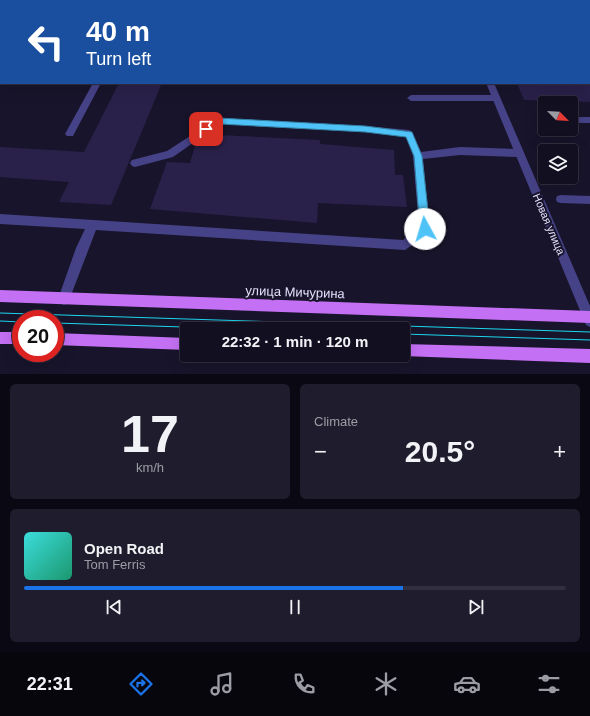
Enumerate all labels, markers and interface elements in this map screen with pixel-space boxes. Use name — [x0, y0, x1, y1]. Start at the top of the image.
icon: left — [20, 16, 72, 68]
text: 40 m — [86, 16, 150, 47]
text: Turn left — [86, 49, 151, 69]
north arrow — [538, 96, 578, 136]
map controls — [538, 96, 578, 184]
pin — [189, 112, 223, 146]
icon: arrive — [195, 118, 217, 140]
button: layers — [538, 144, 578, 184]
street label: Новая улица — [531, 192, 568, 257]
position arrow — [404, 208, 446, 250]
street label: улица Мичурина — [245, 283, 346, 301]
speed limit sign: 20 — [12, 310, 64, 362]
text: 22:32 · 1 min · 120 m — [222, 333, 368, 350]
text: 17 — [121, 405, 179, 463]
text: Climate — [314, 414, 358, 429]
text: 20.5° — [405, 435, 475, 468]
text: − — [314, 439, 327, 464]
text: + — [553, 439, 566, 464]
text: km/h — [136, 460, 164, 475]
text: Open Road — [84, 540, 164, 557]
text: Tom Ferris — [84, 557, 145, 572]
icon: previous — [103, 596, 125, 618]
icon: pause — [284, 596, 306, 618]
icon: next — [465, 596, 487, 618]
icon: directions — [127, 670, 155, 698]
icon: music — [208, 670, 236, 698]
icon: phone — [290, 670, 318, 698]
icon: climate — [372, 670, 400, 698]
icon: car — [453, 670, 481, 698]
icon: filters — [535, 670, 563, 698]
text: 22:31 — [27, 674, 73, 694]

